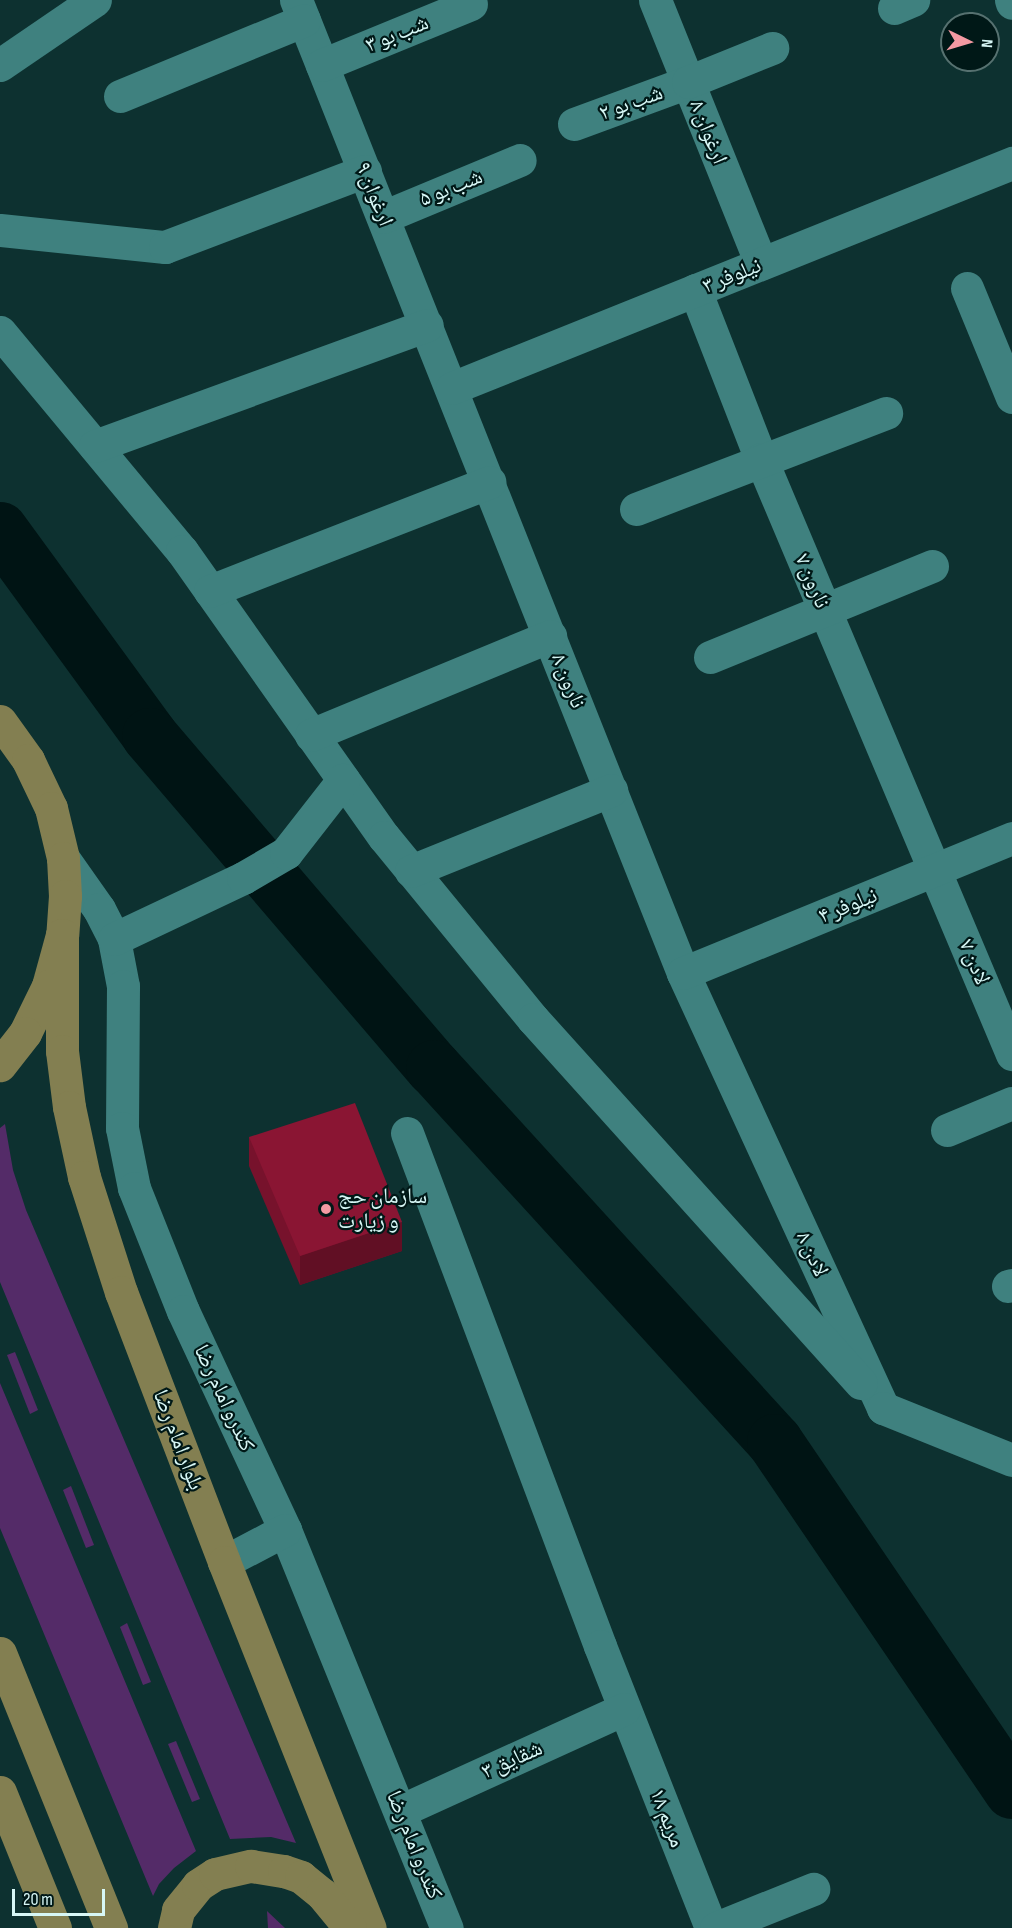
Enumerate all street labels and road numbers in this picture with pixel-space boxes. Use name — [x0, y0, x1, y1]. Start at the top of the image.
street label: شب بو ۳ — [362, 9, 432, 59]
street label: شب بو ۲ — [596, 79, 666, 127]
street label: ارغوان ۸ — [683, 96, 733, 168]
street label: ارغوان ۹ — [349, 158, 399, 230]
street label: شب بو ۵ — [416, 163, 486, 213]
street label: نیلوفر ۳ — [699, 252, 765, 300]
street label: نارون ۷ — [789, 550, 835, 612]
street label: نارون ۸ — [545, 650, 591, 712]
street label: نیلوفر ۴ — [815, 882, 881, 930]
street label: لادن ۷ — [953, 935, 995, 989]
street label: لادن ۸ — [790, 1227, 834, 1281]
street label: کندرو امام رضا — [188, 1340, 260, 1456]
street label: بلوار امام رضا — [147, 1386, 209, 1494]
street label: شقایق ۳ — [478, 1735, 546, 1785]
street label: مریم ۱۸ — [644, 1785, 690, 1851]
street label: کندرو امام رضا — [380, 1787, 448, 1903]

